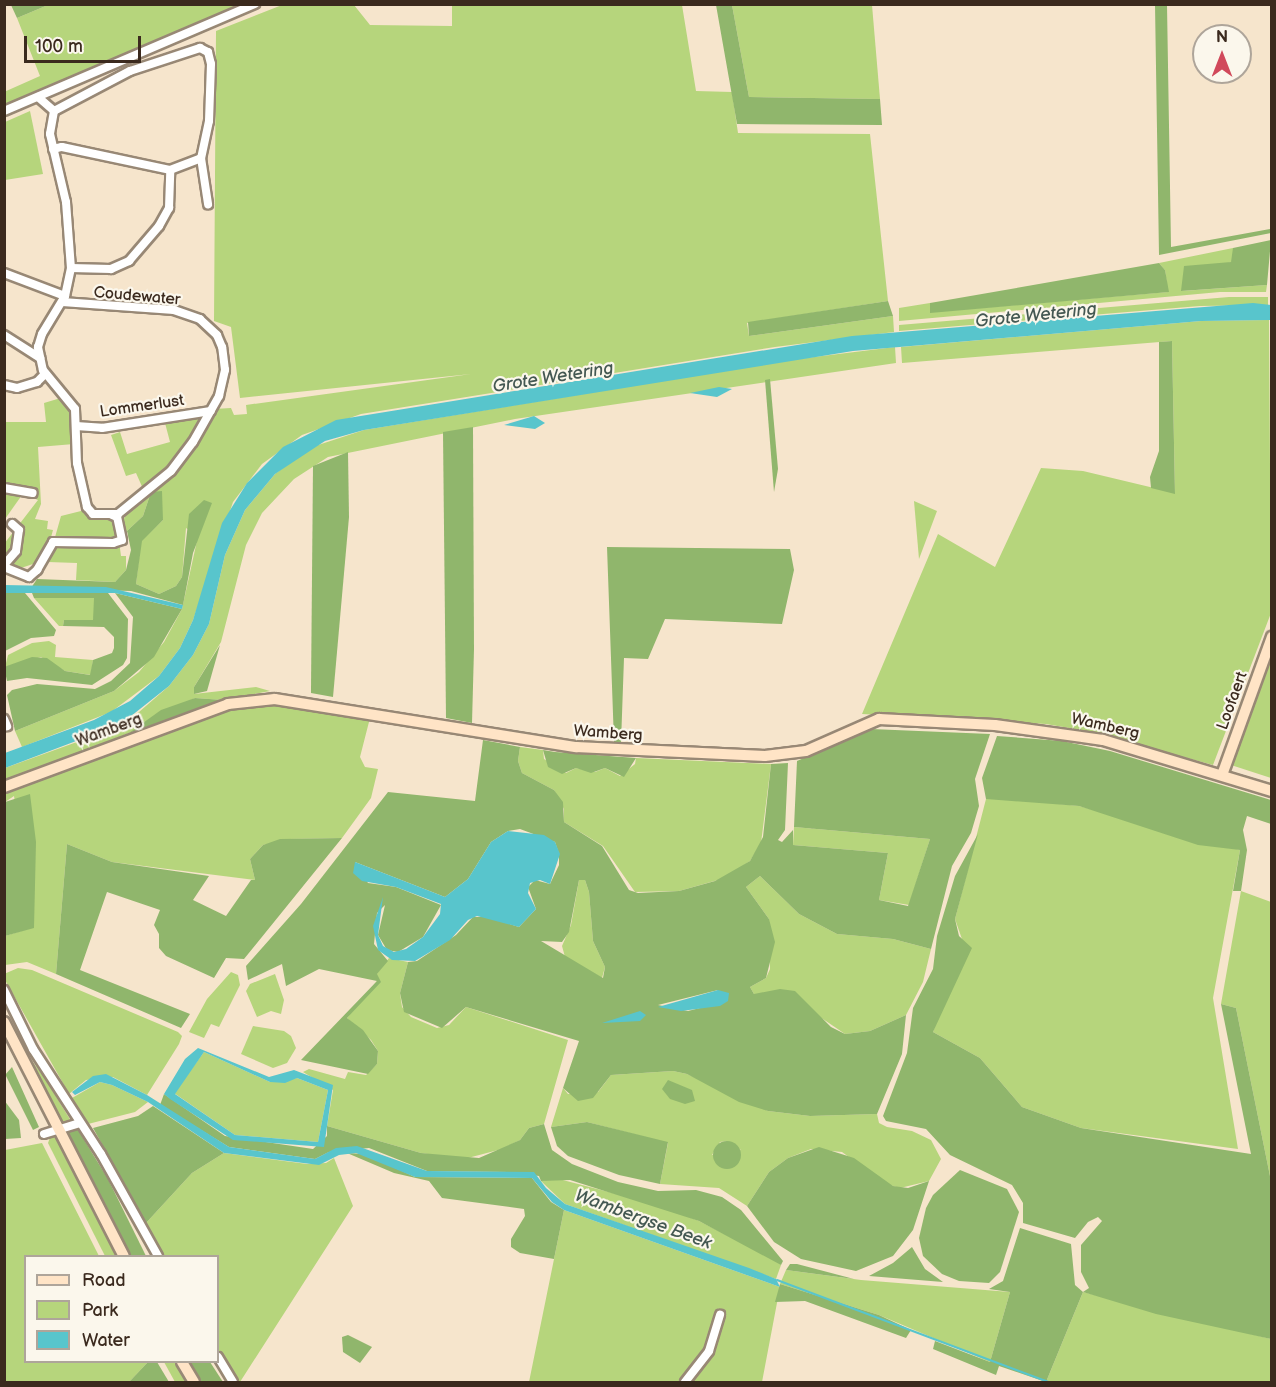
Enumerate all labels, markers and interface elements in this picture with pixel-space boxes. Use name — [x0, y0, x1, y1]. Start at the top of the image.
scale bar — [27, 24, 144, 62]
north arrow — [1192, 24, 1252, 84]
text: N — [1216, 28, 1228, 47]
text: 100 m — [35, 36, 83, 57]
street label: Coudewater — [93, 284, 181, 310]
water label: Grote Wetering — [974, 299, 1098, 333]
water label: Grote Wetering — [491, 358, 615, 398]
street label: Lommerlust — [99, 392, 185, 422]
street label: Loofaert — [1214, 669, 1252, 733]
street label: Wamberg — [73, 710, 145, 752]
street label: Wamberg — [1069, 710, 1141, 744]
street label: Wamberg — [573, 722, 643, 746]
water label: Wambergse Beek — [572, 1185, 714, 1255]
legend — [24, 1255, 219, 1363]
text: Road — [82, 1270, 126, 1291]
text: Park — [82, 1300, 118, 1321]
text: Water — [82, 1330, 130, 1351]

